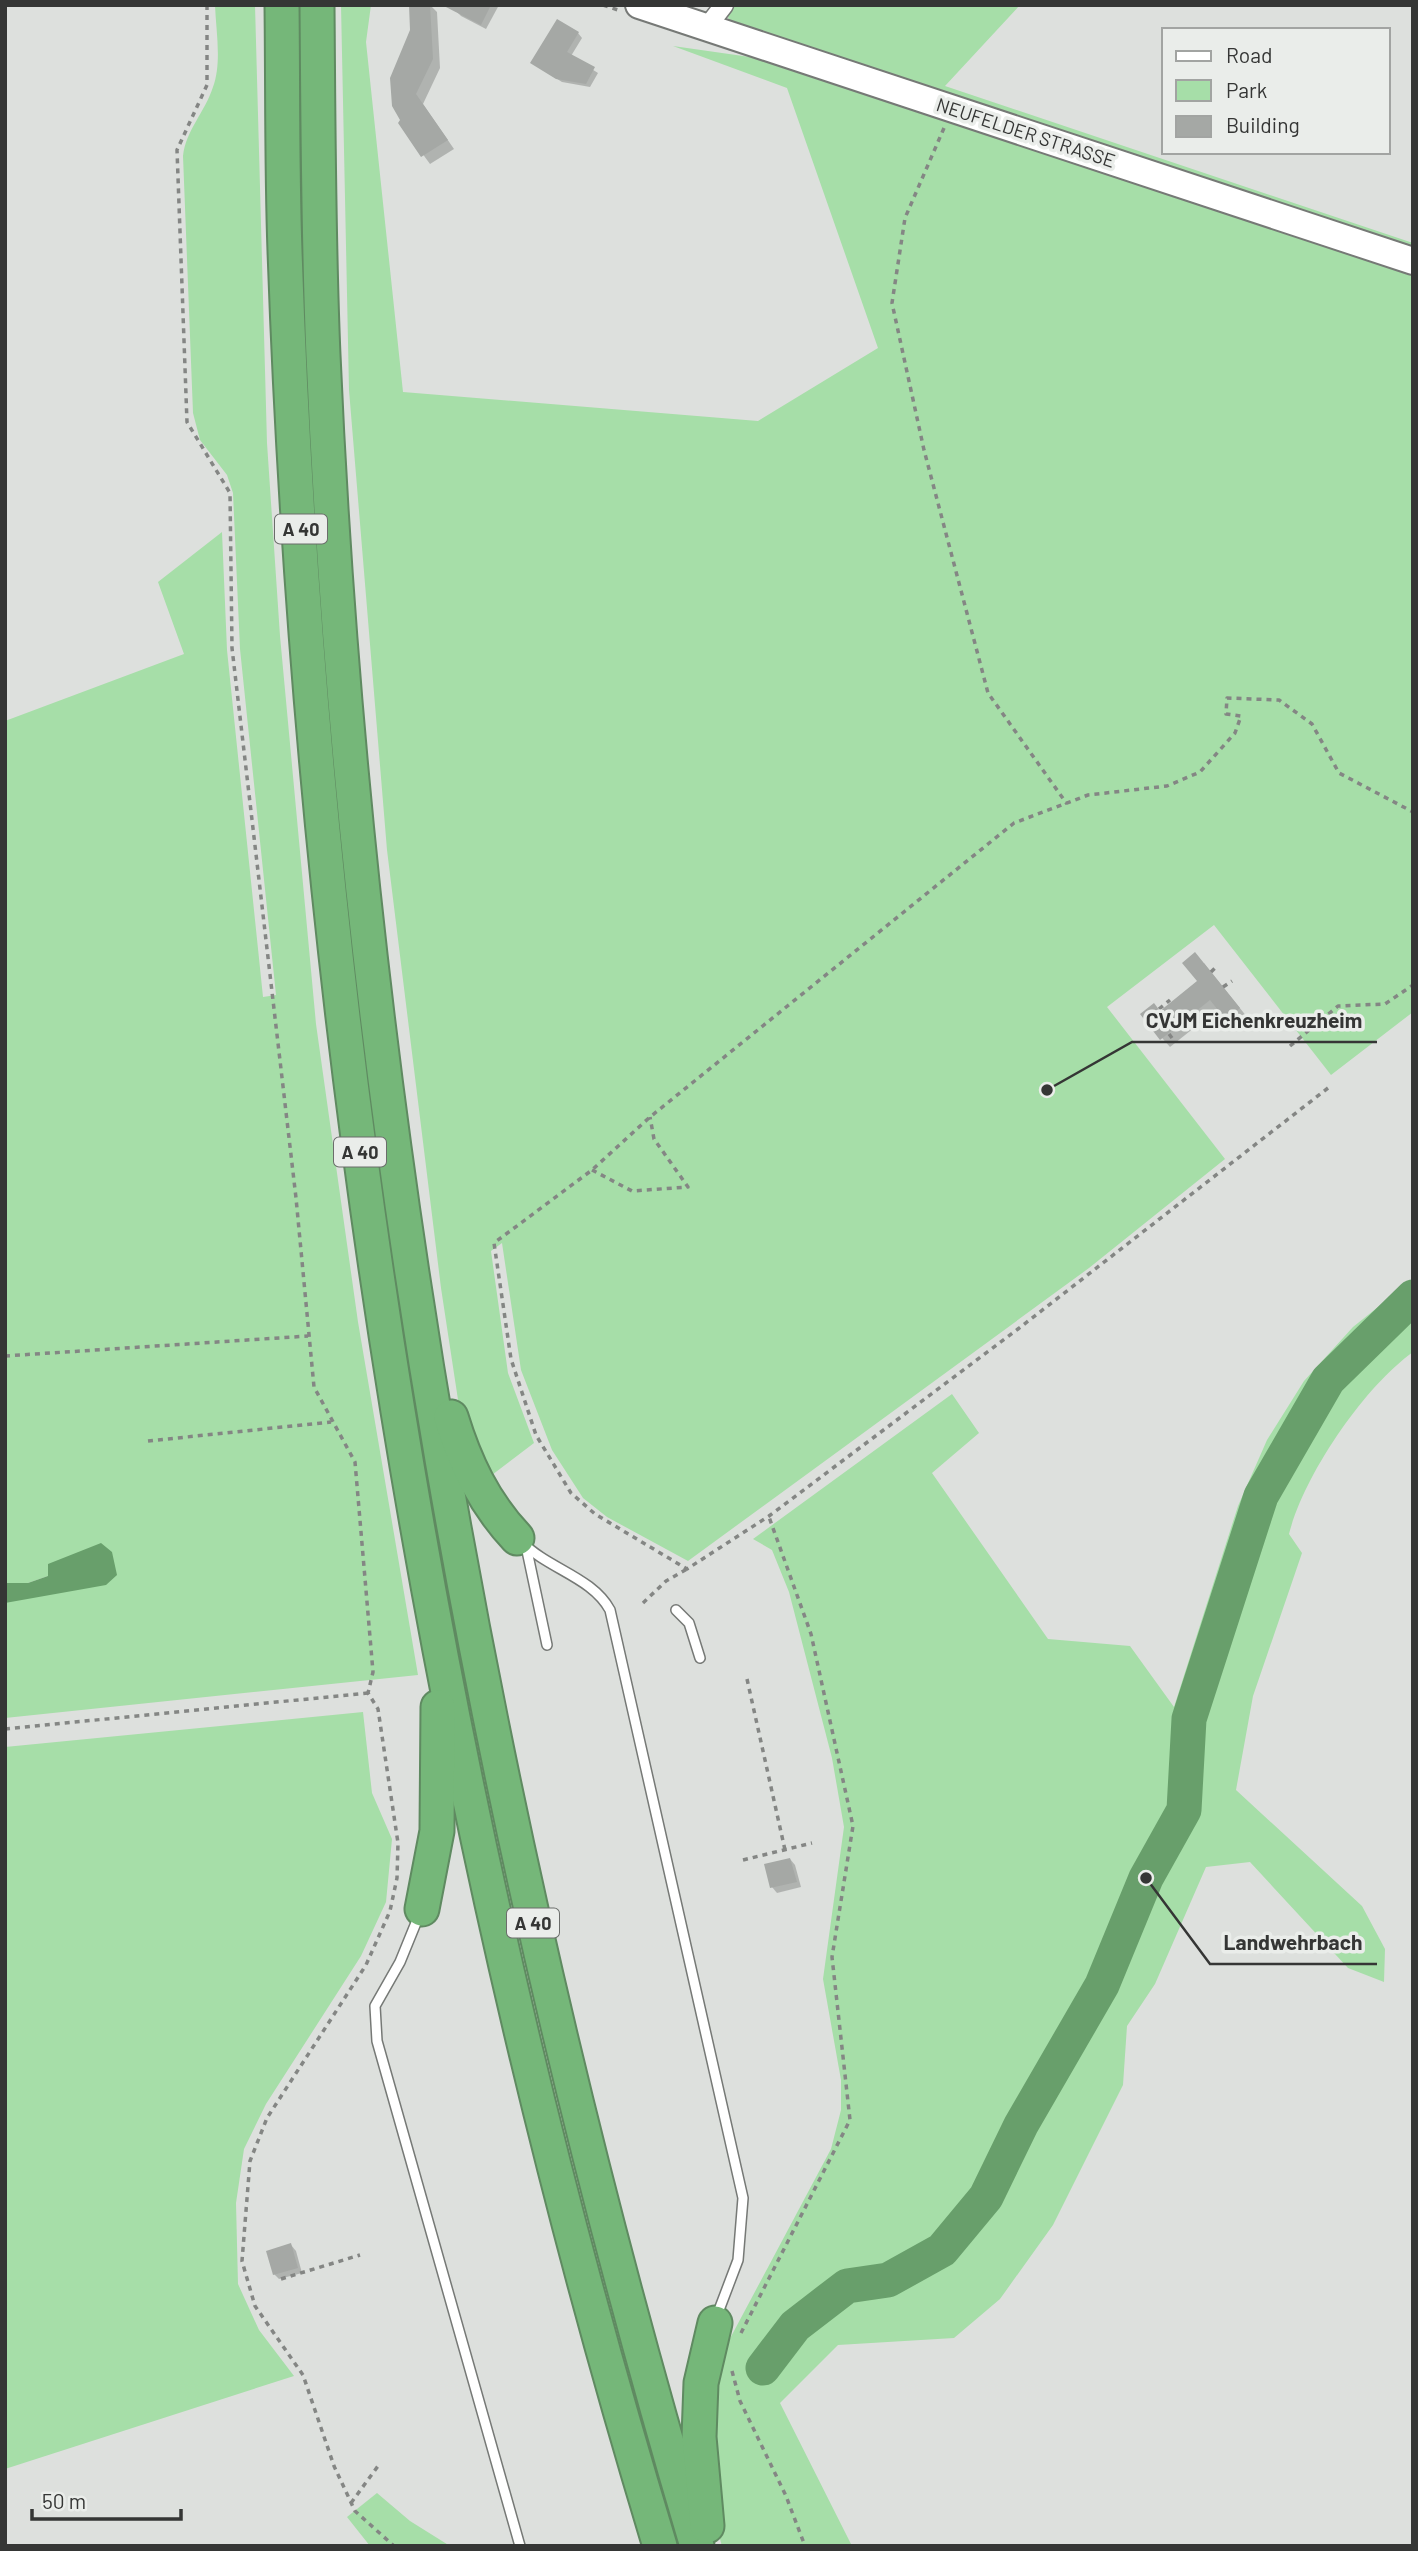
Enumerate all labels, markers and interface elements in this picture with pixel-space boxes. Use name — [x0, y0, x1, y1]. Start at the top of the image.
legend — [1162, 28, 1390, 154]
text: Road — [1226, 42, 1272, 67]
text: Park — [1226, 77, 1267, 102]
street label: NEUFELDER STRASSE — [934, 92, 1118, 172]
text: Building — [1226, 112, 1300, 137]
road number: A 40 — [275, 514, 327, 544]
callout: CVJM Eichenkreuzheim — [1132, 1000, 1377, 1042]
text: CVJM Eichenkreuzheim — [1146, 1007, 1362, 1032]
road number: A 40 — [334, 1138, 386, 1167]
road number: A 40 — [507, 1909, 559, 1938]
callout: Landwehrbach — [1210, 1922, 1377, 1964]
text: Landwehrbach — [1224, 1929, 1362, 1954]
scale bar — [32, 2478, 180, 2522]
text: 50 m — [42, 2488, 86, 2513]

